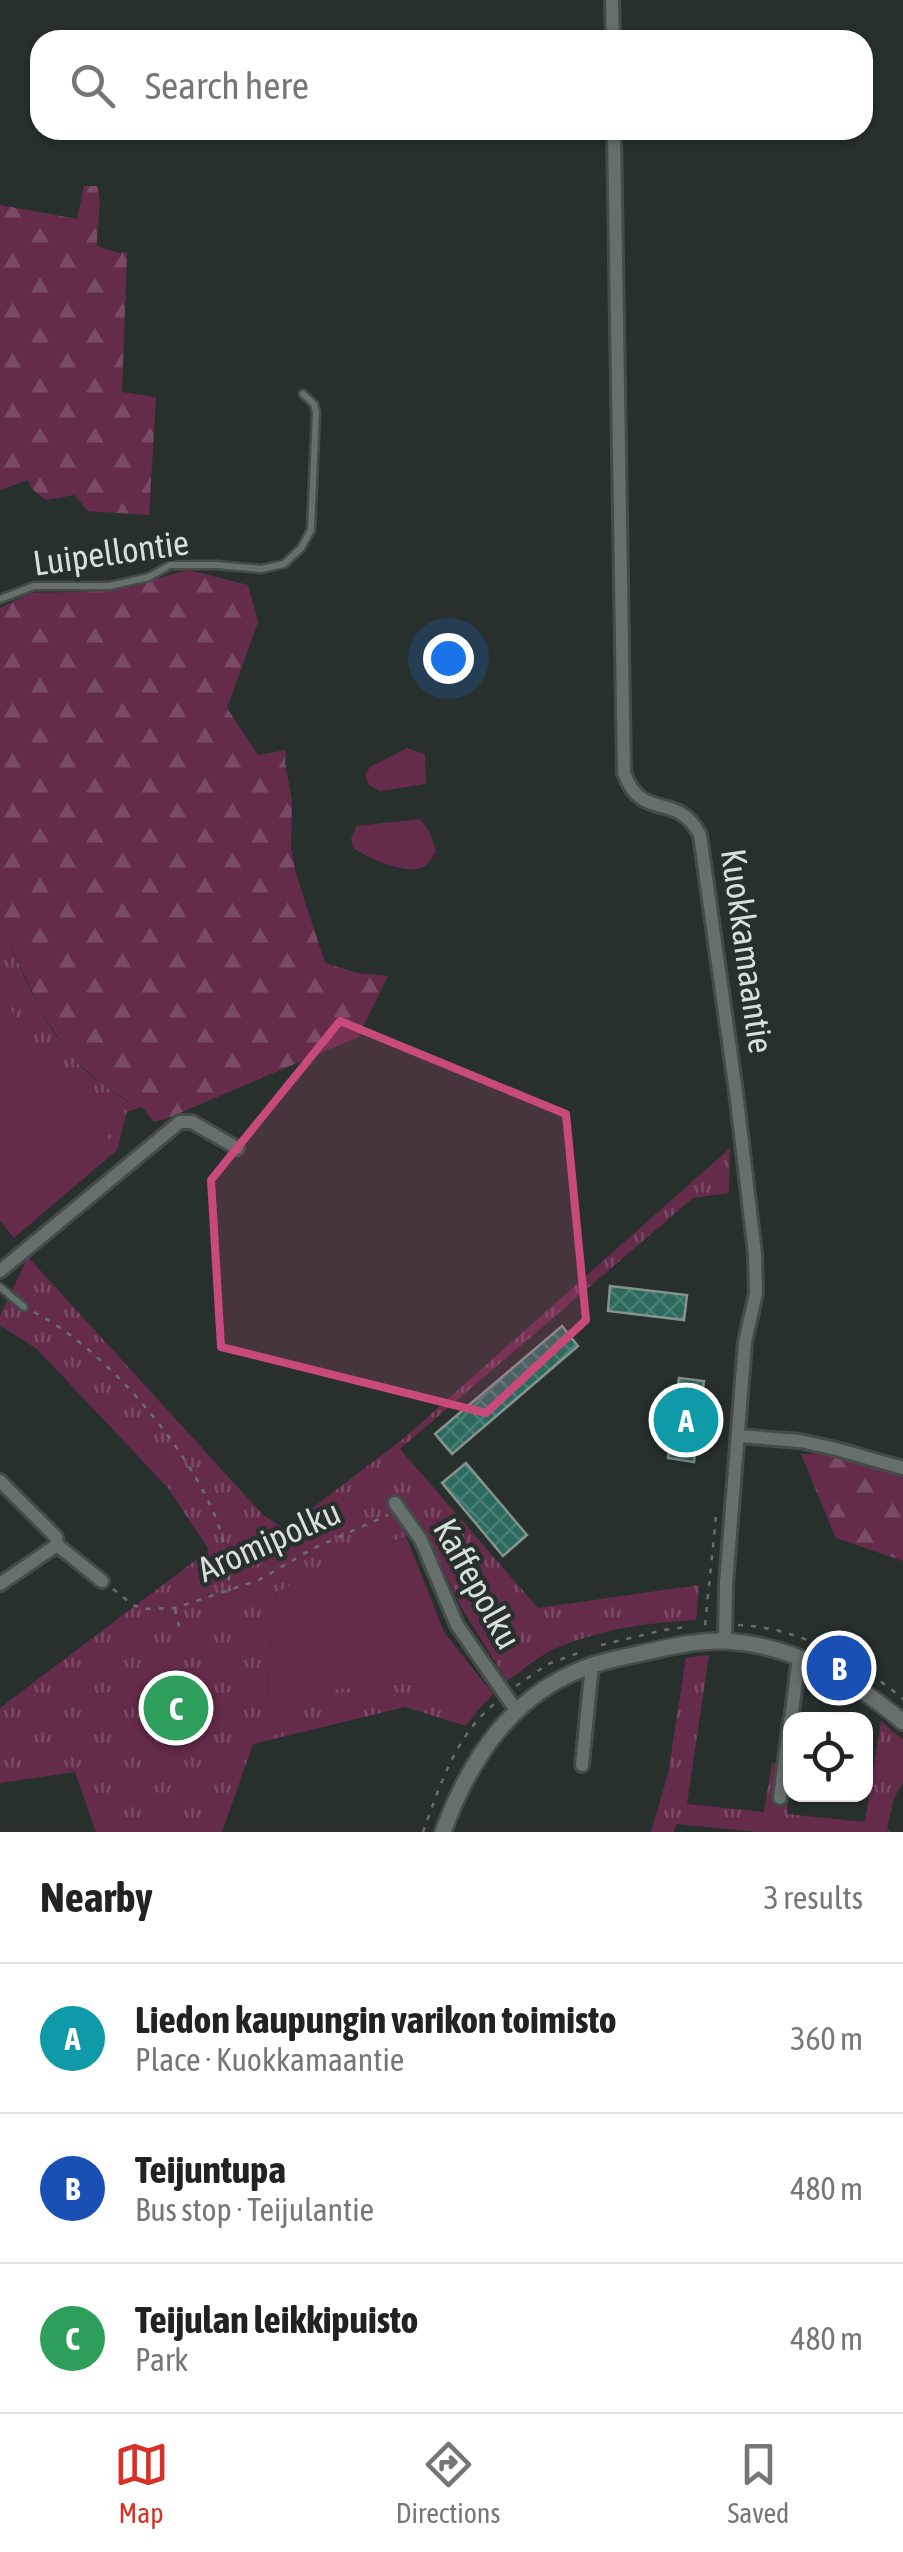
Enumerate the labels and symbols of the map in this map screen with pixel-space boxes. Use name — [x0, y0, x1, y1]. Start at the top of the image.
street label: Luipellontie — [31, 521, 191, 583]
your location — [423, 633, 474, 684]
street label: Kuokkamaantie — [714, 846, 782, 1056]
pin: A — [654, 1382, 718, 1458]
street label: Aromipolku — [191, 1491, 346, 1589]
street label: Kaffepolku — [426, 1512, 530, 1655]
pin: B — [806, 1630, 872, 1706]
pin: C — [144, 1670, 208, 1746]

